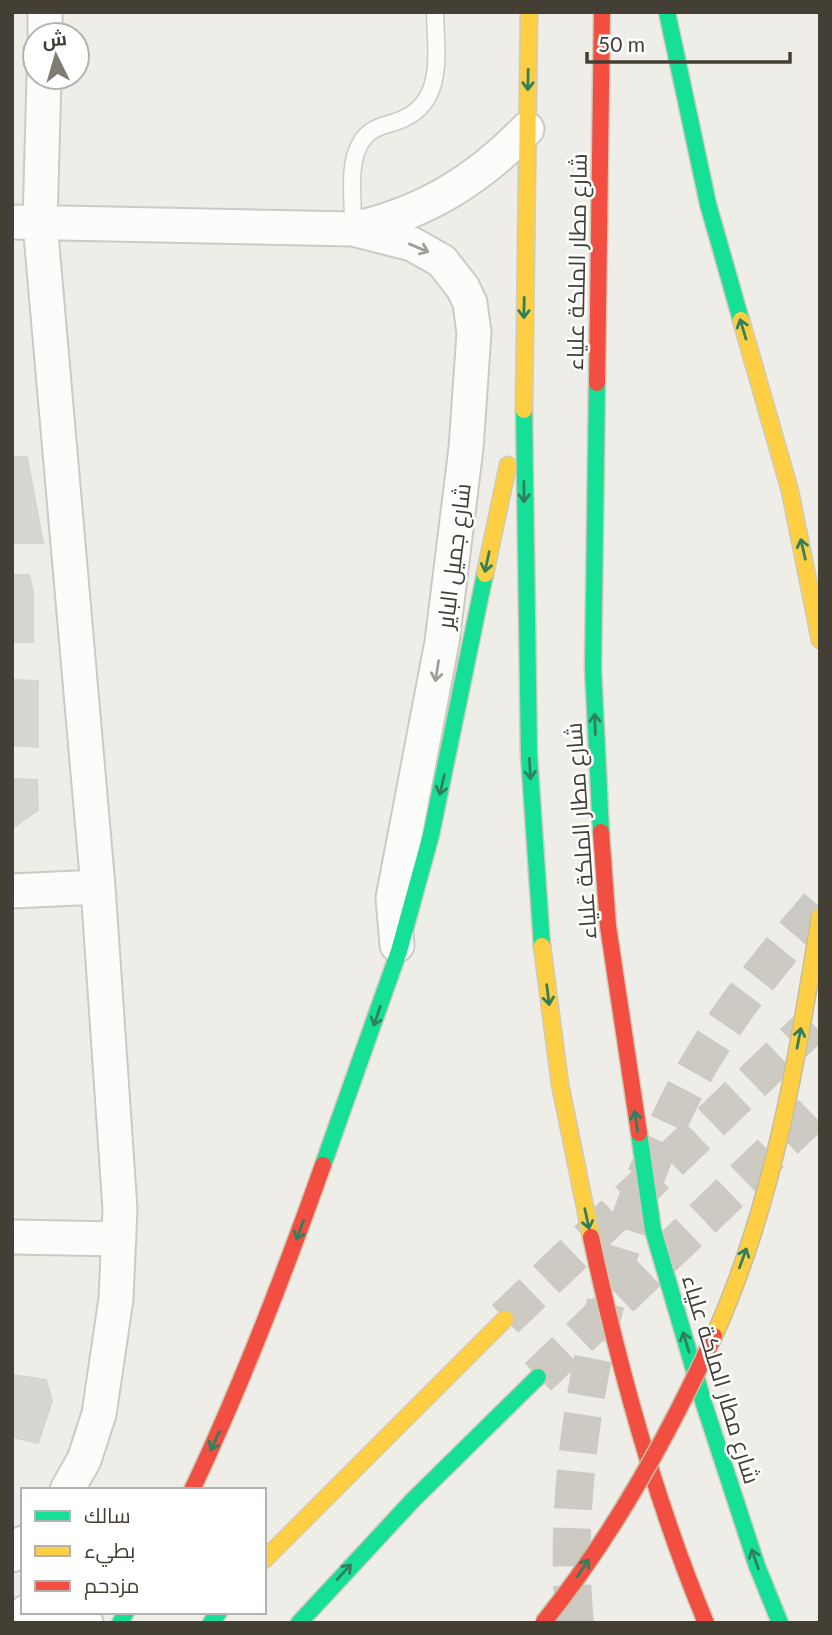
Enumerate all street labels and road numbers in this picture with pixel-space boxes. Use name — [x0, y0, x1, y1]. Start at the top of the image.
street label: شارع مطار الملكة علياء — [560, 153, 595, 371]
street label: شارع جميل الباير — [430, 482, 479, 633]
street label: شارع مطار الملكة علياء — [558, 721, 605, 940]
street label: شارع مطار الملكة علياء — [674, 1271, 767, 1488]

